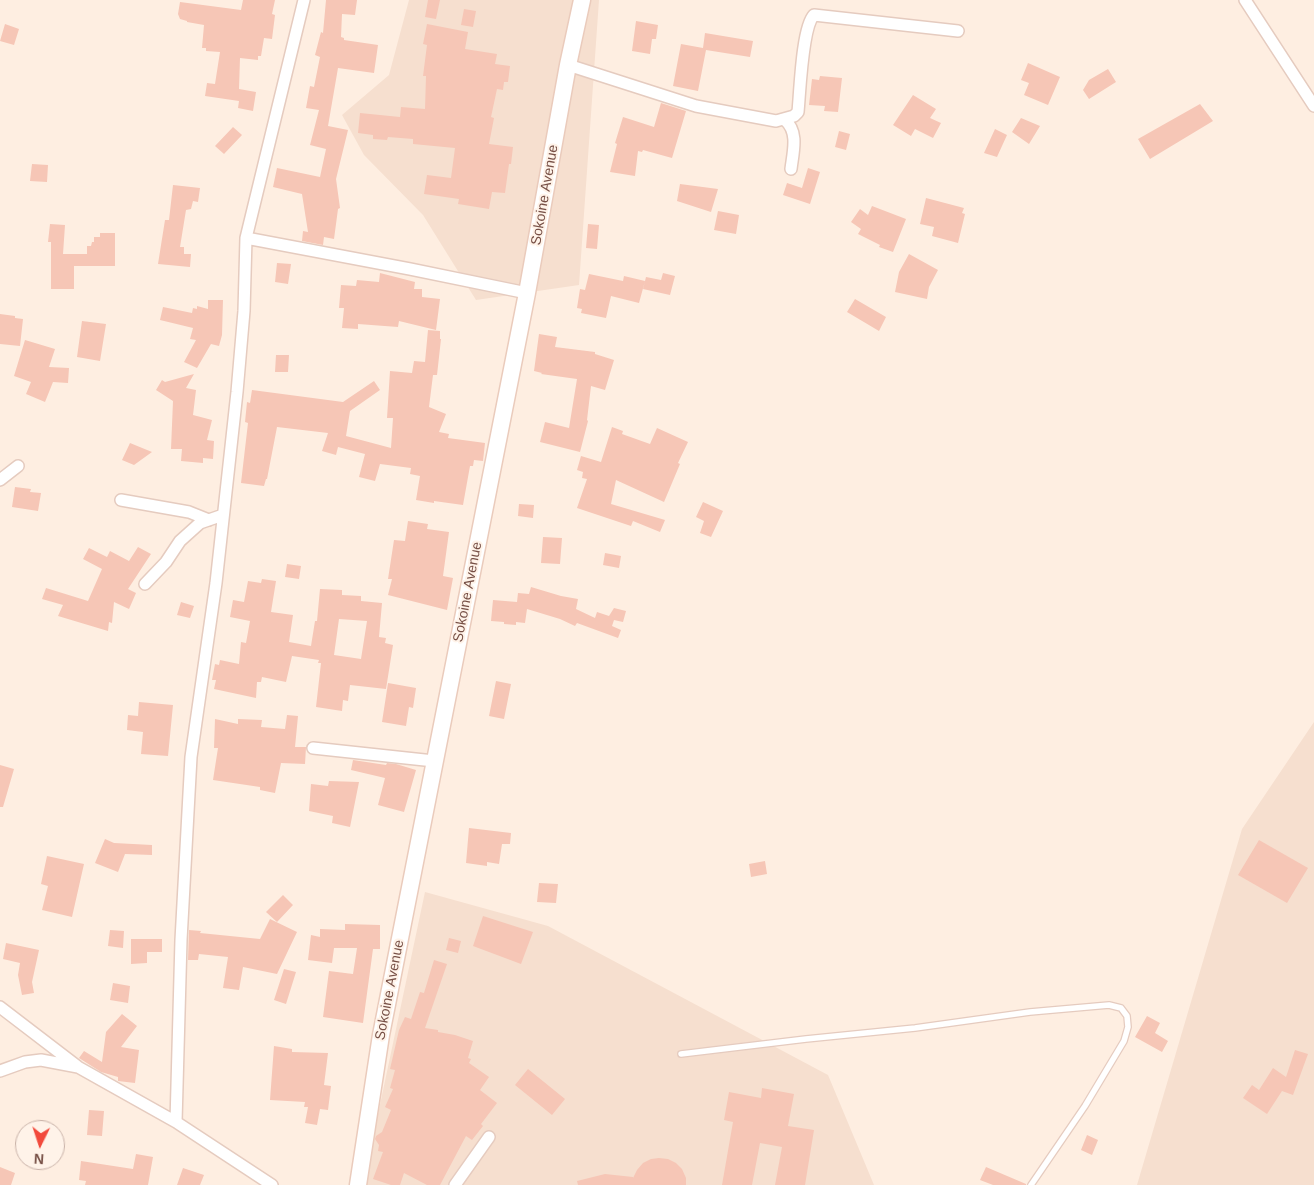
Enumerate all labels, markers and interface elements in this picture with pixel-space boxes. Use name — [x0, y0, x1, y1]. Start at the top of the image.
street label: Sokoine Avenue — [528, 143, 562, 247]
street label: Sokoine Avenue — [450, 540, 486, 644]
street label: Sokoine Avenue — [372, 938, 408, 1042]
north arrow — [15, 1120, 65, 1170]
text: N — [33, 1151, 45, 1167]

